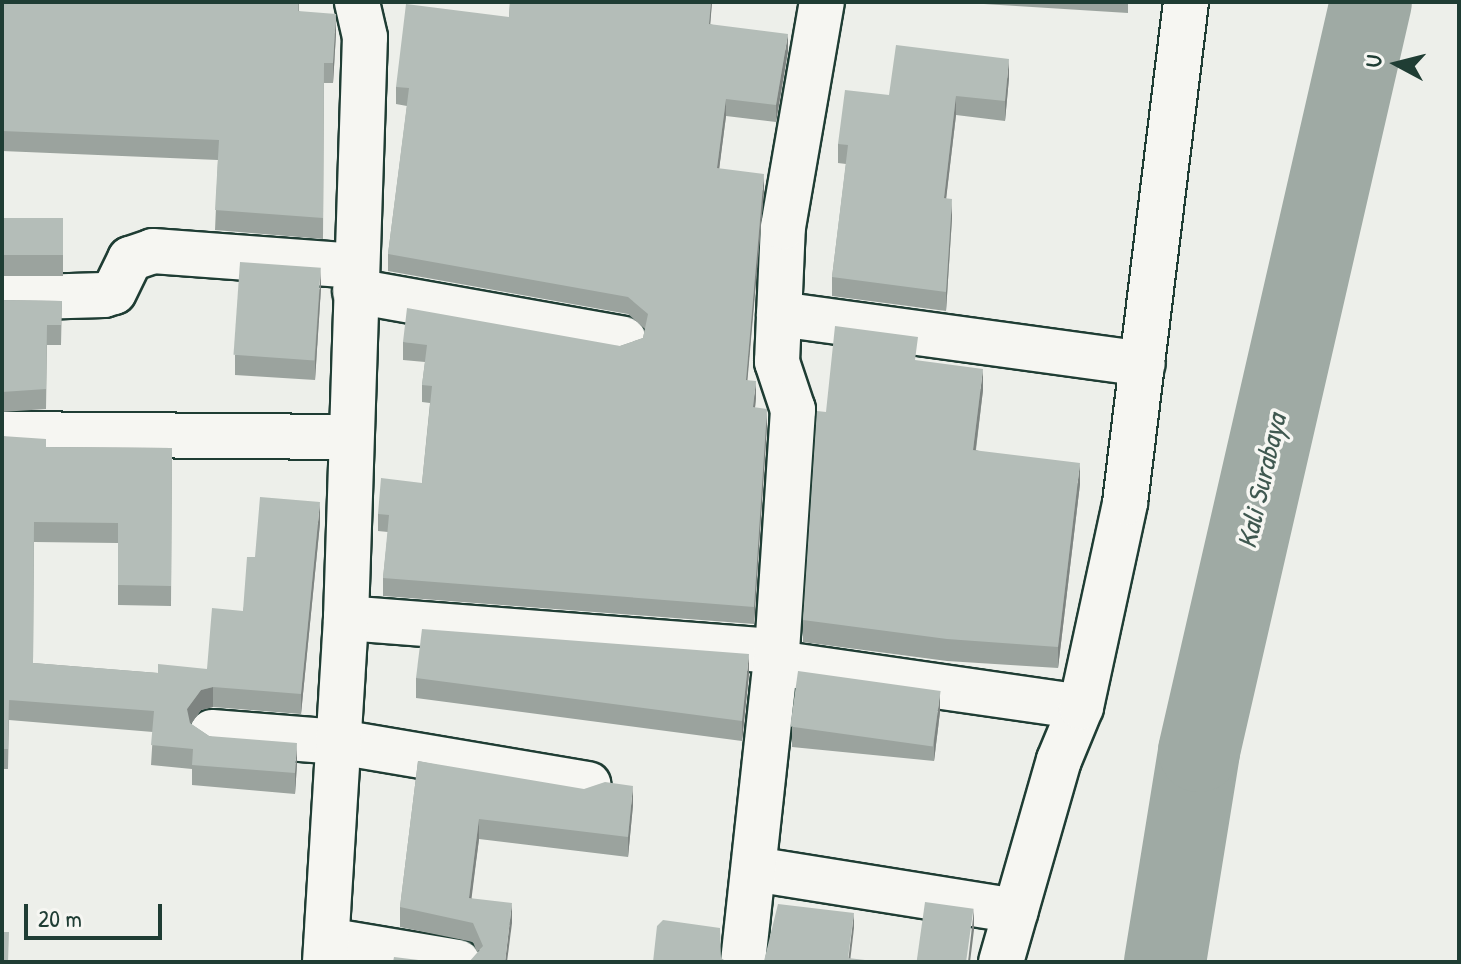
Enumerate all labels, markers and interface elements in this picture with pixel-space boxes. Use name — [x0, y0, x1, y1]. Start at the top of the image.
north arrow — [1357, 24, 1437, 104]
text: U — [1358, 53, 1389, 69]
water label: Kali Surabaya — [1229, 411, 1293, 551]
scale bar — [28, 888, 166, 938]
text: 20 m — [38, 902, 82, 934]

